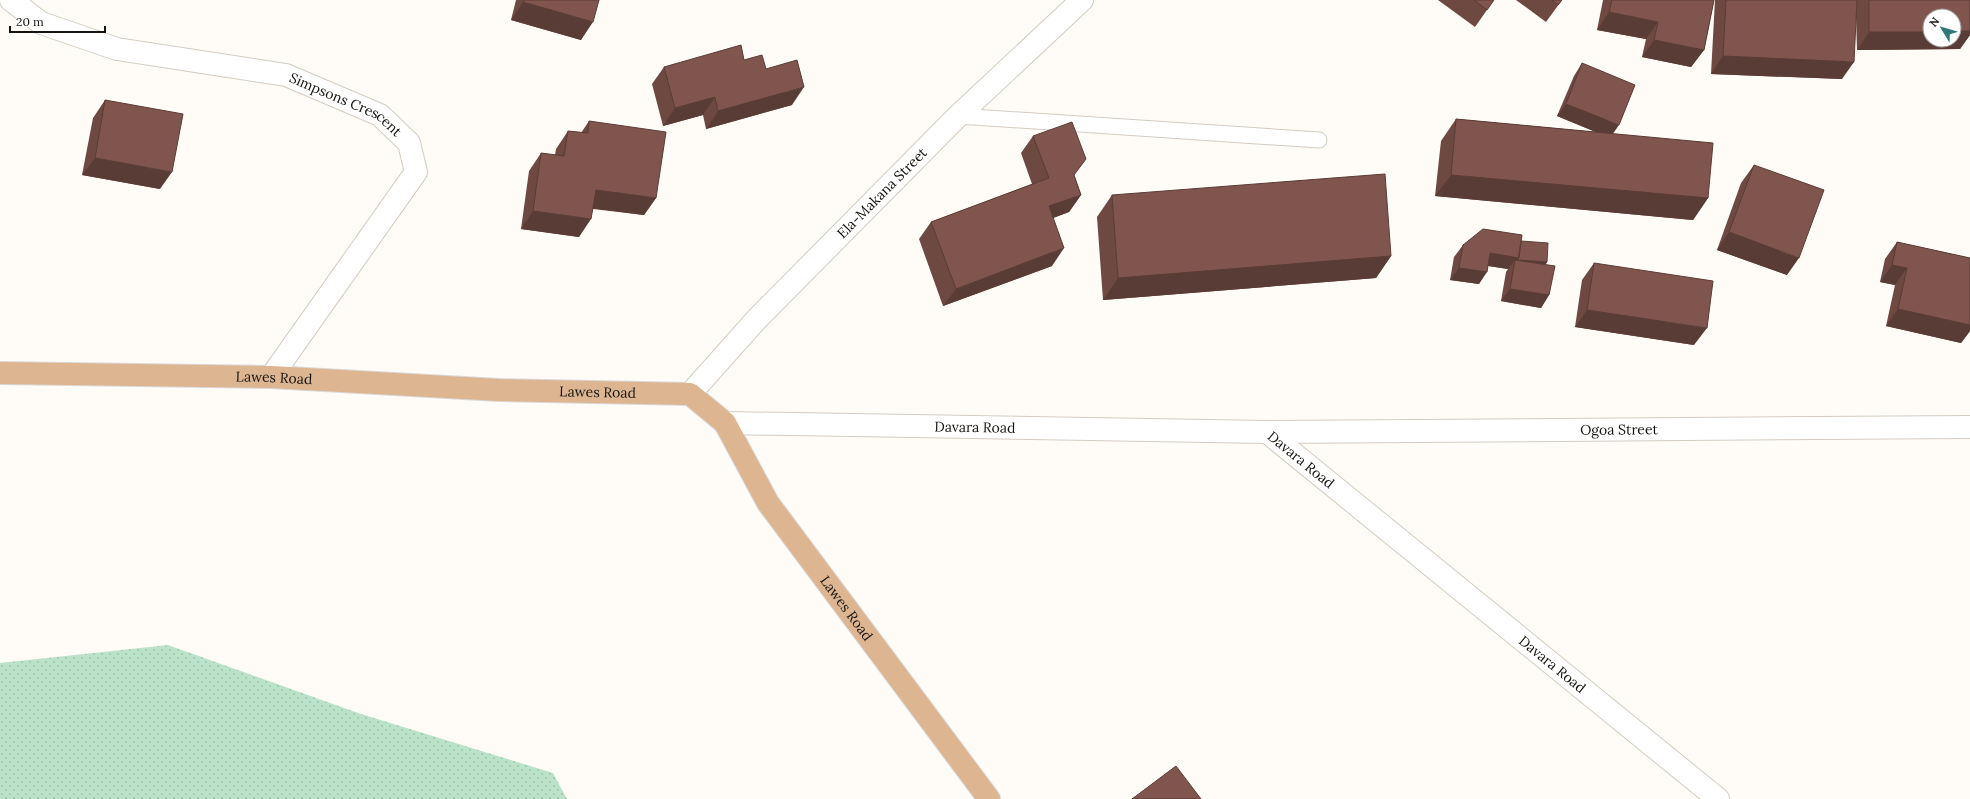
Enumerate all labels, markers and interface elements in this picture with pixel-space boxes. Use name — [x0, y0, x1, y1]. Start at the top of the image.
scale bar — [10, 8, 105, 34]
north arrow — [1922, 8, 1962, 48]
text: 20 m — [16, 14, 44, 29]
text: N — [1926, 14, 1943, 30]
street label: Simpsons Crescent — [287, 68, 406, 141]
street label: Ela-Makana Street — [833, 143, 931, 242]
street label: Lawes Road — [235, 367, 313, 388]
street label: Lawes Road — [559, 382, 636, 402]
street label: Davara Road — [934, 417, 1016, 437]
street label: Ogoa Street — [1580, 420, 1658, 439]
street label: Davara Road — [1264, 427, 1338, 492]
street label: Lawes Road — [816, 572, 877, 644]
street label: Davara Road — [1515, 632, 1589, 697]

